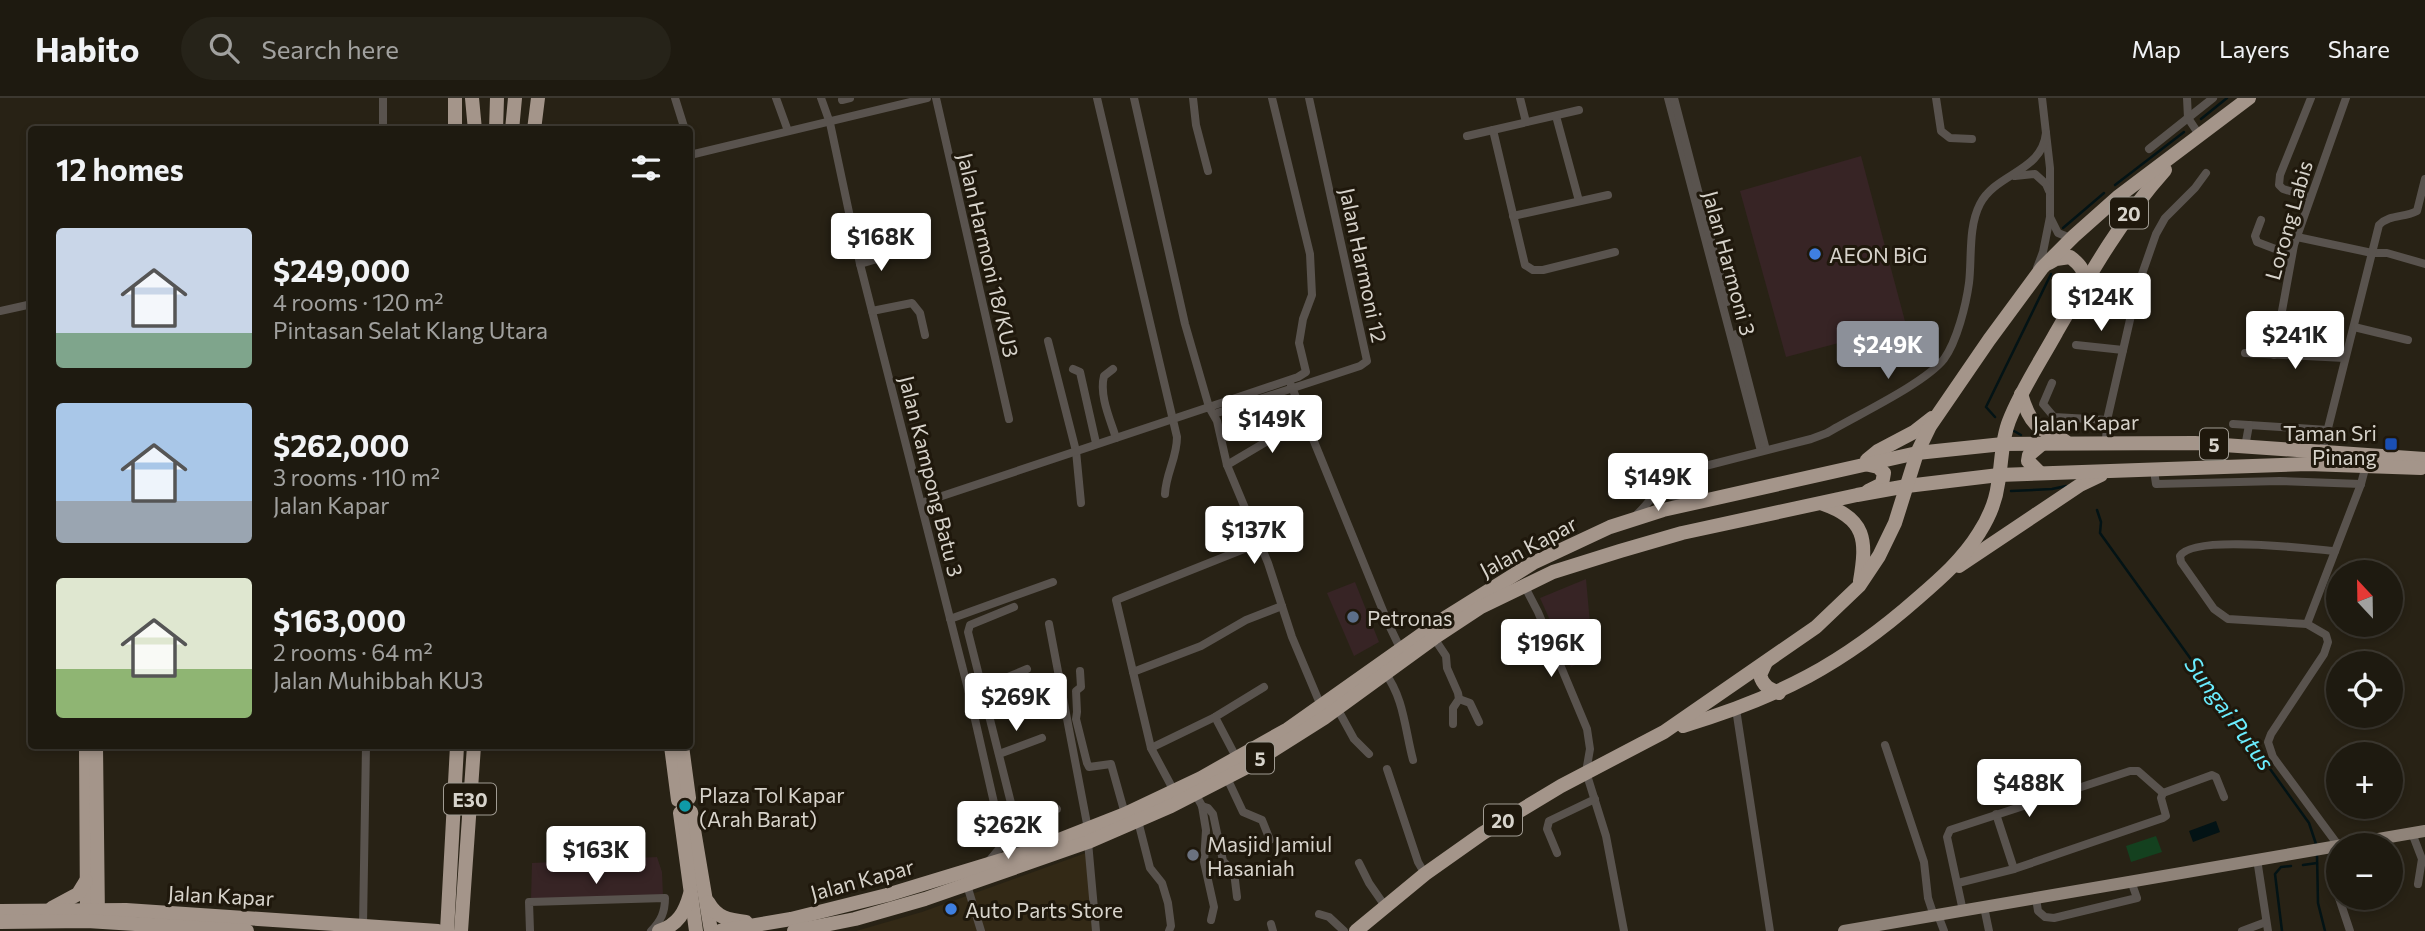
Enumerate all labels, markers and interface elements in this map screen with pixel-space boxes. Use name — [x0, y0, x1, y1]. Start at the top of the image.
search box — [181, 17, 671, 80]
text: Habito — [35, 28, 139, 69]
icon: search — [205, 29, 243, 67]
text: Search here — [261, 33, 399, 64]
text: Map — [2132, 34, 2181, 63]
text: Layers — [2219, 34, 2290, 63]
text: Share — [2328, 34, 2390, 63]
icon: filters — [627, 149, 665, 187]
text: 12 homes — [56, 150, 184, 187]
street label: Jalan Harmoni 18/KU3 — [953, 150, 1025, 360]
street label: Lorong Labis — [2259, 157, 2317, 283]
street label: Jalan Harmoni 12 — [1335, 185, 1393, 345]
street label: Jalan Harmoni 3 — [1699, 188, 1761, 338]
road number: 20 — [2110, 197, 2148, 228]
pin: $168K — [832, 214, 930, 273]
text: $168K — [847, 222, 915, 250]
place label: AEON BiG — [1829, 242, 1927, 267]
marker: AEON BiG — [1807, 246, 1823, 262]
text: $249,000 — [273, 251, 410, 288]
icon: home — [112, 256, 196, 340]
pin: $124K — [2052, 274, 2150, 333]
text: $124K — [2068, 282, 2134, 310]
text: 4 rooms · 120 m² — [273, 288, 444, 316]
pin: $241K — [2246, 312, 2344, 371]
text: Pintasan Selat Klang Utara — [273, 316, 548, 344]
text: $241K — [2262, 320, 2328, 348]
pin: $249K — [1839, 322, 1937, 381]
text: $249K — [1853, 330, 1923, 358]
street label: Jalan Kampong Batu 3 — [895, 373, 969, 579]
pin: $149K — [1223, 396, 1321, 455]
text: $149K — [1238, 404, 1306, 432]
street label: Jalan Kapar — [2033, 409, 2139, 435]
place label: Taman Sri Pinang — [2283, 420, 2377, 469]
text: $262,000 — [273, 426, 409, 463]
road number: 5 — [2200, 428, 2228, 460]
icon: home — [112, 431, 196, 515]
marker: Taman Sri Pinang — [2383, 436, 2399, 452]
pin: $149K — [1609, 454, 1707, 513]
text: $149K — [1624, 462, 1692, 490]
text: 3 rooms · 110 m² — [273, 463, 440, 491]
text: Jalan Kapar — [273, 491, 389, 519]
pin: $137K — [1205, 506, 1303, 566]
street label: Jalan Kapar — [1475, 510, 1581, 582]
text: $137K — [1221, 515, 1287, 543]
north arrow — [2326, 560, 2403, 637]
map controls — [2326, 560, 2403, 910]
text: $163,000 — [273, 601, 406, 638]
place label: Petronas — [1367, 605, 1453, 630]
icon: home — [112, 606, 196, 690]
marker: Petronas — [1345, 609, 1361, 625]
pin: $196K — [1502, 620, 1600, 679]
text: $196K — [1517, 628, 1585, 656]
text: 2 rooms · 64 m² — [273, 638, 433, 666]
water label: Sungai Putus — [2179, 650, 2281, 776]
button: locate — [2326, 651, 2403, 728]
text: Jalan Muhibbah KU3 — [273, 666, 483, 694]
pin: $269K — [967, 674, 1065, 733]
text: $269K — [981, 682, 1051, 710]
button: + — [2326, 742, 2403, 819]
road number: 5 — [1246, 743, 1274, 774]
pin: $488K — [1980, 760, 2078, 819]
text: $488K — [1993, 768, 2065, 796]
place label: Plaza Tol Kapar (Arah Barat) — [699, 782, 845, 831]
road number: E30 — [444, 784, 496, 814]
marker: Plaza Tol Kapar (Arah Barat) — [677, 798, 693, 814]
pin: $262K — [959, 802, 1057, 861]
road number: 20 — [1484, 804, 1522, 835]
text: $262K — [973, 810, 1043, 838]
pin: $163K — [547, 826, 645, 886]
place label: Masjid Jamiul Hasaniah — [1207, 831, 1332, 880]
button: − — [2326, 833, 2403, 910]
text: $163K — [562, 835, 630, 863]
marker: Masjid Jamiul Hasaniah — [1185, 847, 1201, 863]
street label: Jalan Kapar — [807, 853, 917, 905]
street label: Jalan Kapar — [167, 880, 275, 910]
place label: Auto Parts Store — [965, 897, 1123, 922]
marker: Auto Parts Store — [943, 901, 959, 917]

